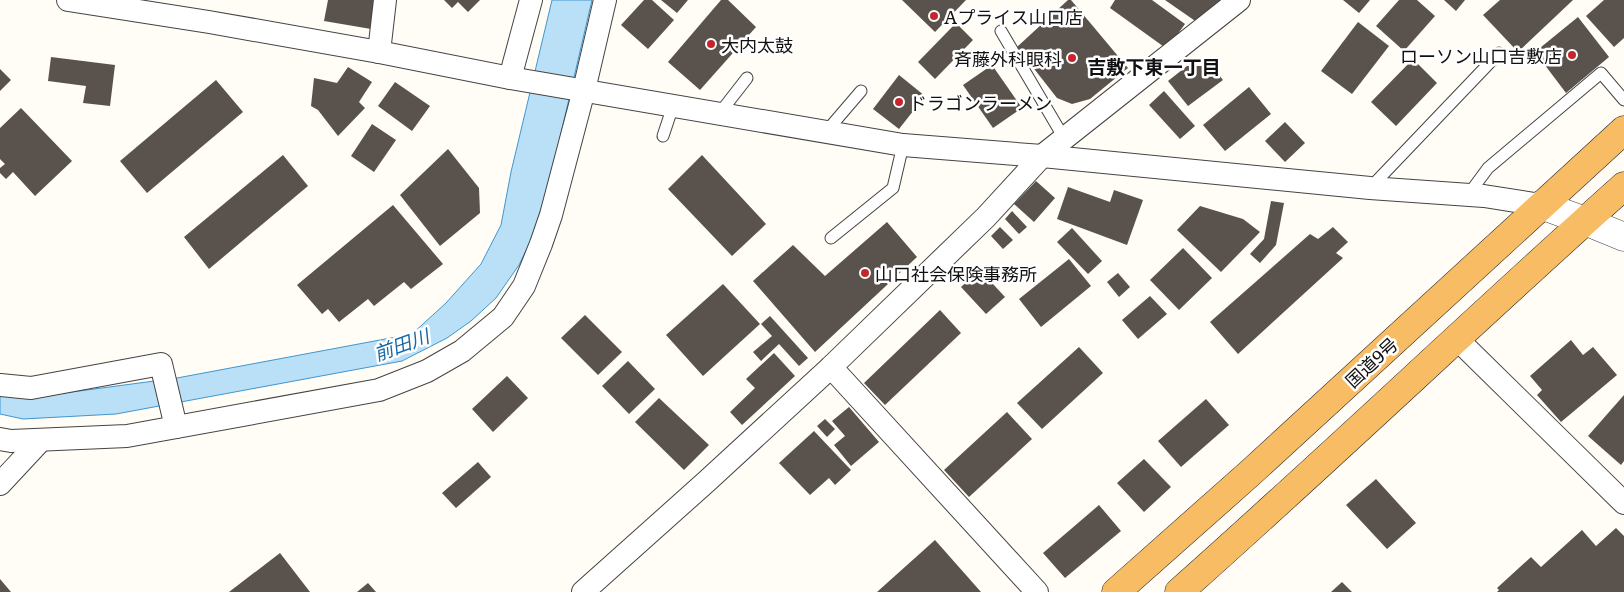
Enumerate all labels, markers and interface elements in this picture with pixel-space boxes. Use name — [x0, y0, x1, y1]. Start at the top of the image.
place label: Aプライス山口店 — [944, 3, 1083, 30]
marker: Aプライス山口店 — [928, 10, 940, 22]
place label: 大内太鼓 — [721, 31, 793, 58]
marker: 大内太鼓 — [705, 38, 717, 50]
place label: ローソン山口吉敷店 — [1400, 42, 1562, 69]
place label: 斉藤外科眼科 — [954, 45, 1062, 72]
marker: ローソン山口吉敷店 — [1566, 49, 1578, 61]
marker: 斉藤外科眼科 — [1066, 52, 1078, 64]
district label: 吉敷下東一丁目 — [1087, 52, 1221, 80]
place label: ドラゴンラーメン — [909, 89, 1052, 116]
marker: ドラゴンラーメン — [893, 96, 905, 108]
place label: 山口社会保険事務所 — [875, 260, 1037, 287]
marker: 山口社会保険事務所 — [859, 267, 871, 279]
water label: 前田川 — [369, 320, 434, 367]
street label: 国道9号 — [1339, 330, 1403, 394]

